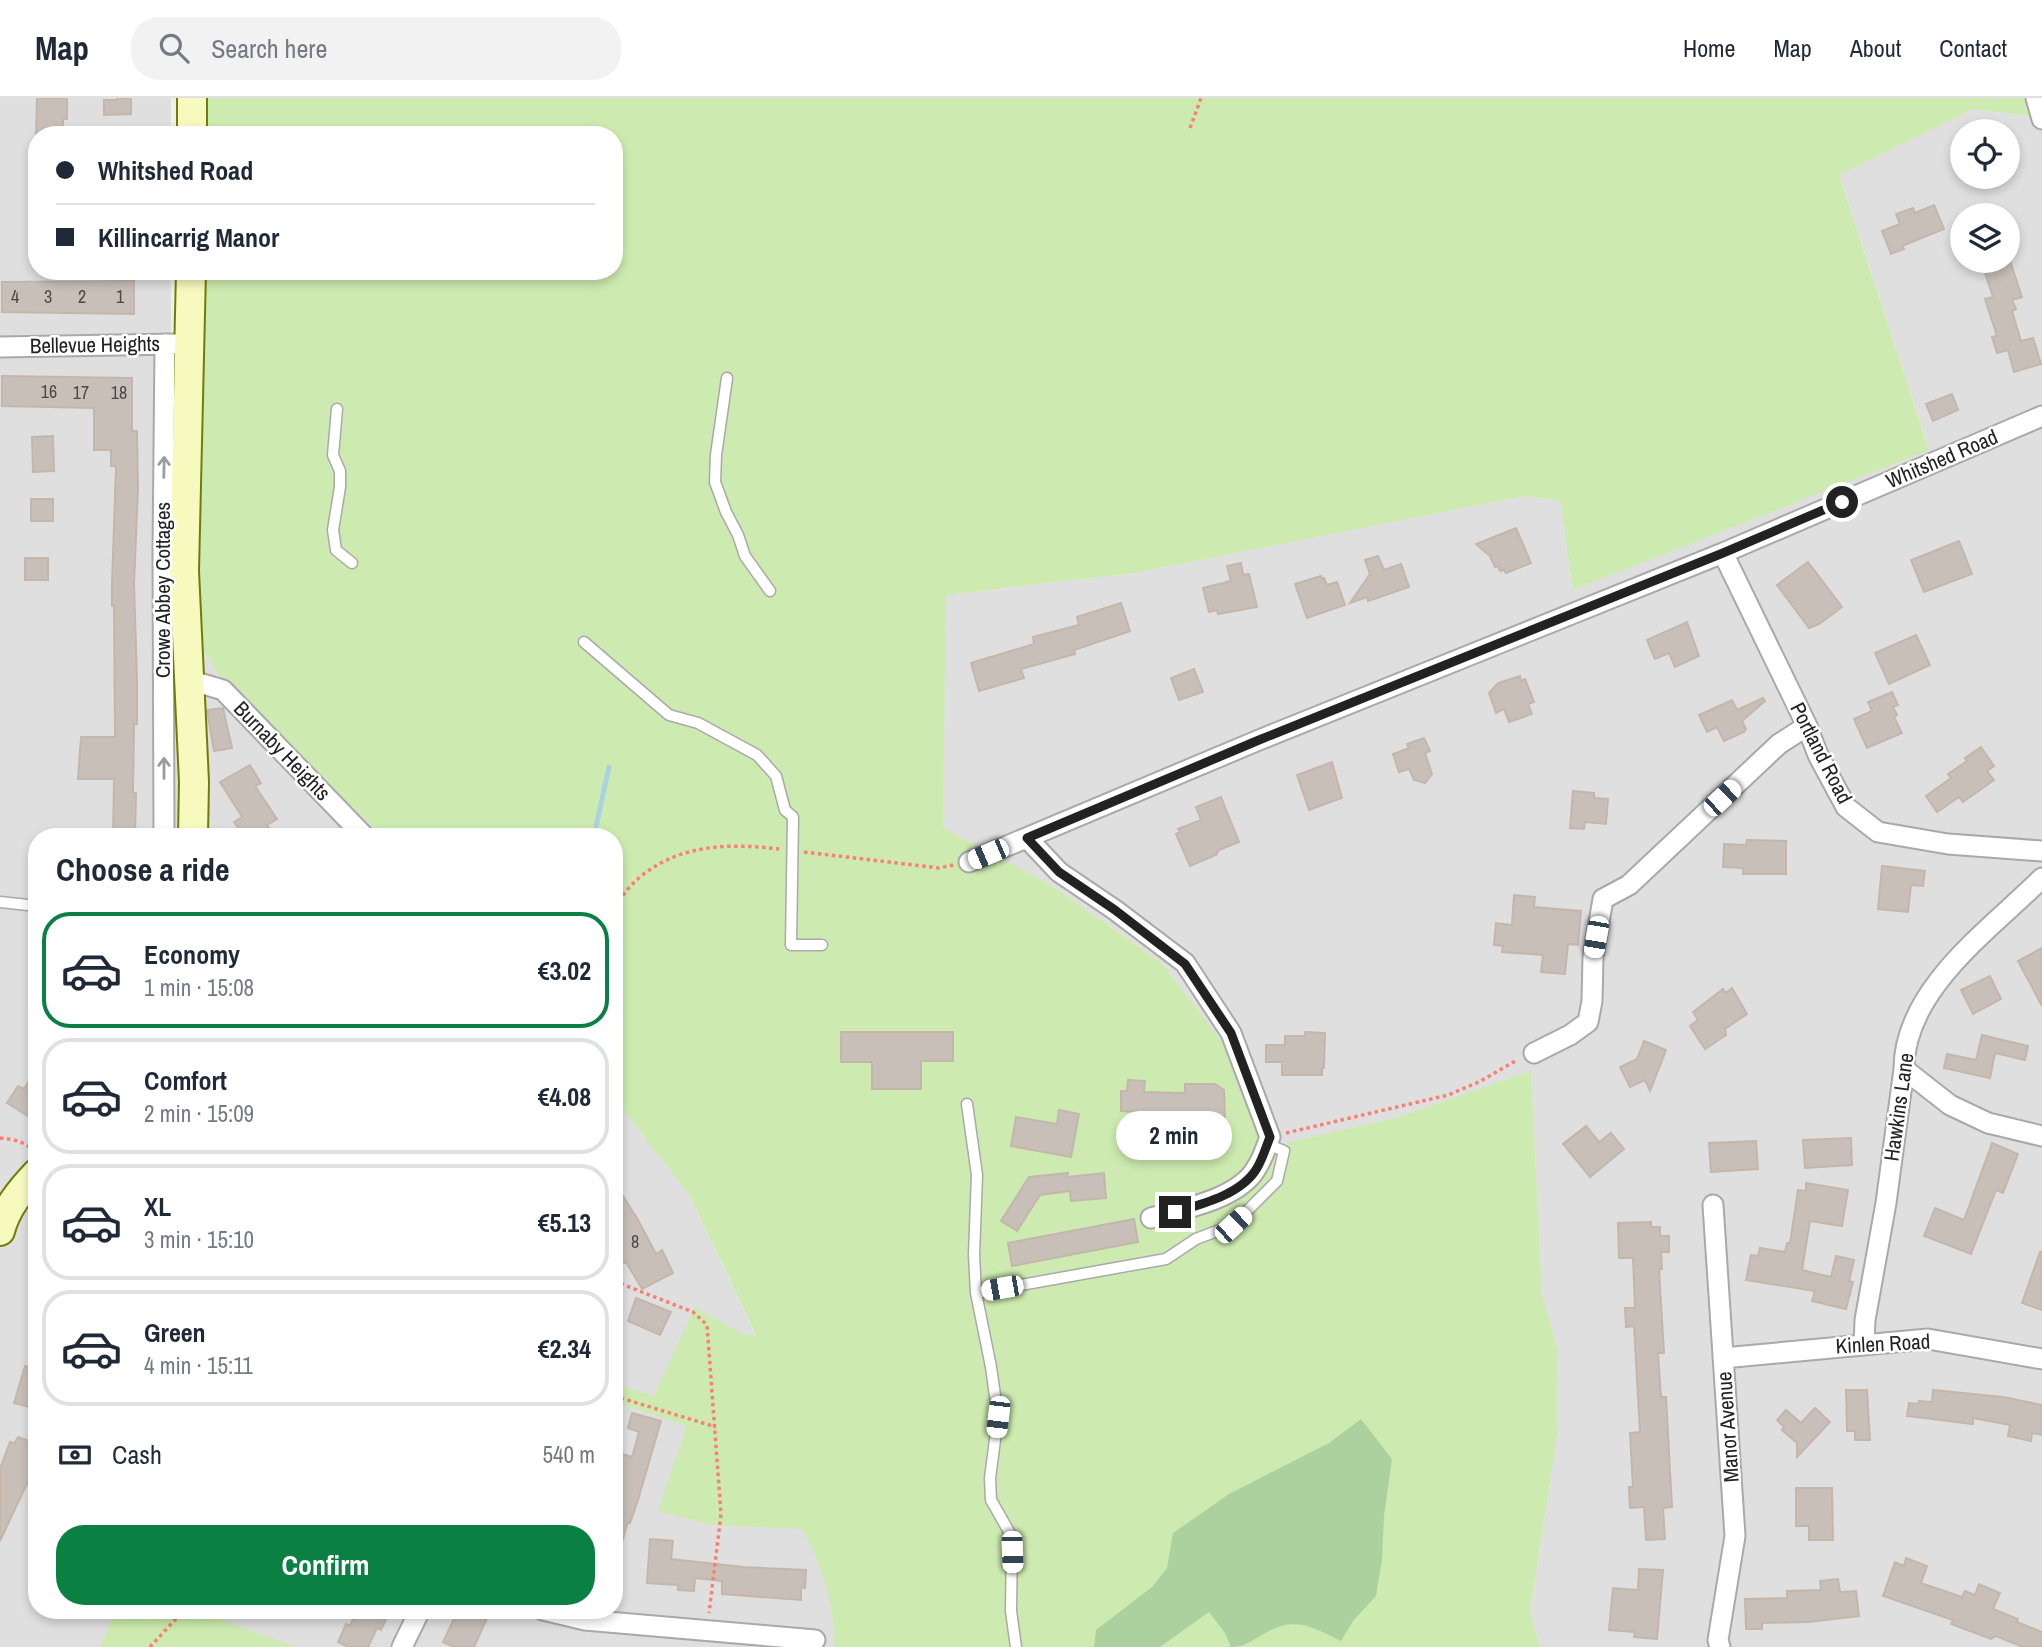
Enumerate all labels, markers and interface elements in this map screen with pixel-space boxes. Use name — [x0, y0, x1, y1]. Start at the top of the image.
search box — [131, 17, 621, 80]
text: Map — [35, 26, 89, 70]
icon: search — [155, 29, 193, 67]
text: Search here — [211, 31, 327, 66]
text: Home — [1683, 32, 1735, 64]
text: Map — [1773, 32, 1812, 64]
text: About — [1850, 32, 1901, 64]
text: Contact — [1939, 32, 2007, 64]
map controls — [1950, 119, 2020, 273]
button: locate — [1950, 119, 2020, 189]
text: Whitshed Road — [98, 153, 253, 188]
button: layers — [1950, 203, 2020, 273]
text: Killincarrig Manor — [98, 220, 279, 255]
house number: 4 — [11, 284, 19, 309]
house number: 3 — [44, 284, 52, 309]
house number: 2 — [78, 284, 86, 309]
house number: 1 — [116, 284, 125, 309]
street label: Bellevue Heights — [30, 329, 160, 360]
house number: 16 — [41, 379, 57, 404]
house number: 17 — [73, 380, 89, 405]
house number: 18 — [111, 380, 127, 405]
street label: Whitshed Road — [1882, 422, 2002, 495]
one-way arrow — [157, 456, 171, 479]
route start — [1826, 486, 1858, 518]
street label: Crowe Abbey Cottages — [148, 502, 177, 678]
street label: Burnaby Heights — [227, 694, 337, 807]
street label: Portland Road — [1784, 697, 1859, 808]
one-way arrow — [157, 757, 171, 780]
car — [1700, 776, 1745, 820]
car — [965, 836, 1012, 872]
text: Choose a ride — [56, 848, 230, 891]
car — [1583, 914, 1610, 960]
text: Economy — [144, 937, 240, 972]
icon: car — [60, 939, 123, 1002]
text: €3.02 — [538, 953, 591, 988]
text: 1 min · 15:08 — [144, 972, 254, 1003]
street label: Hawkins Lane — [1877, 1051, 1920, 1163]
text: Comfort — [144, 1063, 227, 1098]
icon: car — [60, 1065, 123, 1128]
text: €4.08 — [538, 1079, 591, 1114]
text: 2 min · 15:09 — [144, 1098, 254, 1129]
callout: 2 min — [1117, 1110, 1233, 1160]
text: 2 min — [1149, 1120, 1199, 1151]
text: XL — [144, 1189, 171, 1224]
icon: car — [60, 1191, 123, 1254]
route end — [1159, 1196, 1191, 1228]
car — [1211, 1203, 1256, 1247]
text: €5.13 — [538, 1205, 591, 1240]
text: 3 min · 15:10 — [144, 1224, 254, 1255]
house number: 8 — [631, 1229, 639, 1254]
car — [980, 1274, 1025, 1302]
text: Green — [144, 1315, 206, 1350]
icon: car — [60, 1317, 123, 1380]
street label: Kinlen Road — [1835, 1327, 1931, 1360]
text: €2.34 — [538, 1331, 591, 1366]
text: 4 min · 15:11 — [144, 1350, 253, 1381]
street label: Manor Avenue — [1709, 1371, 1746, 1483]
car — [986, 1395, 1011, 1439]
icon: cash — [56, 1436, 94, 1474]
text: Cash — [112, 1437, 162, 1472]
text: 540 m — [543, 1439, 595, 1470]
button: Confirm — [56, 1525, 595, 1605]
car — [1001, 1531, 1024, 1573]

